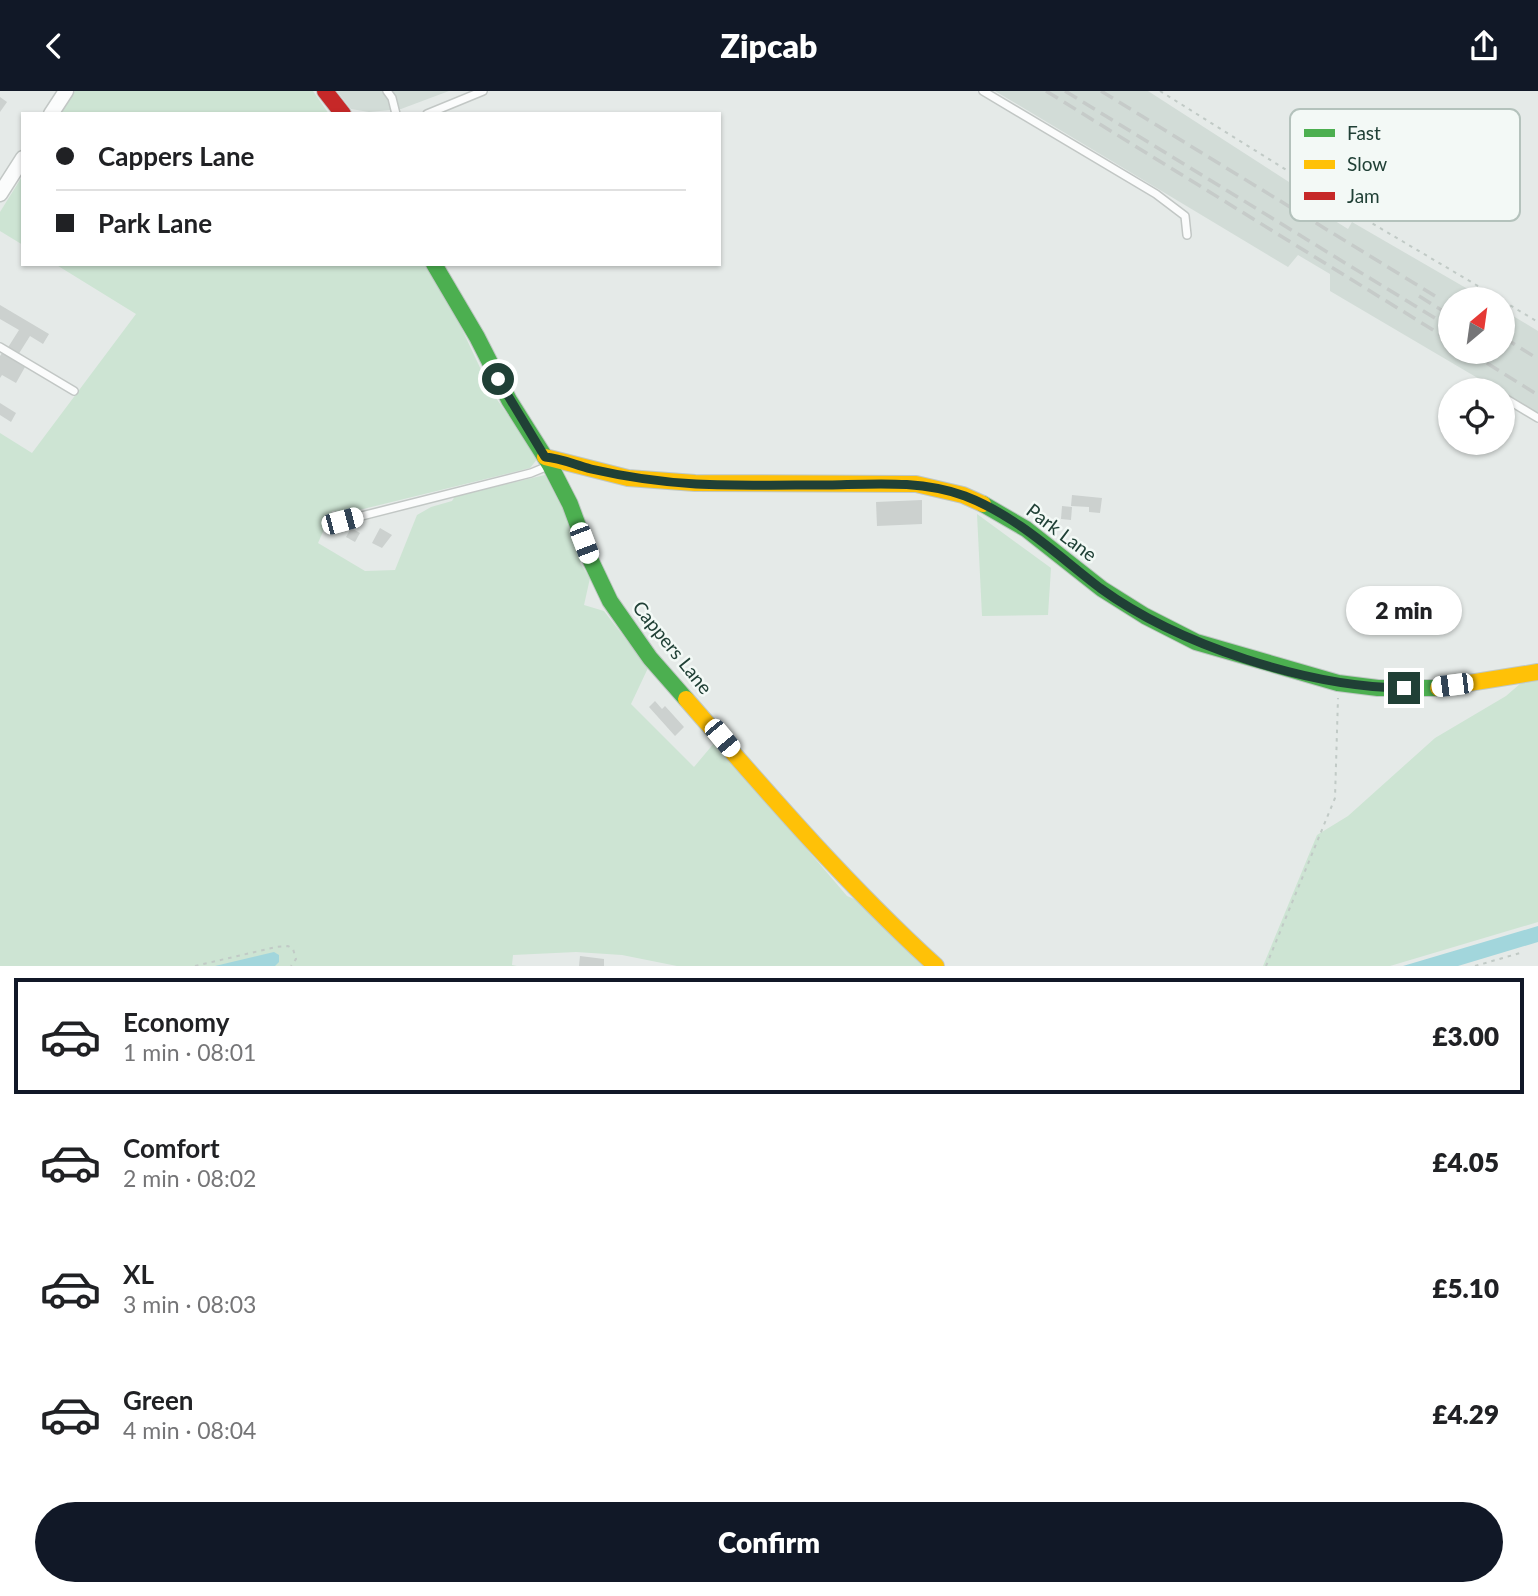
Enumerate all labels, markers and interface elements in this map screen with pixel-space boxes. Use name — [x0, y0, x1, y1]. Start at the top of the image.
text: Zipcab — [721, 26, 817, 65]
icon: back — [35, 27, 73, 65]
icon: share — [1465, 27, 1503, 65]
legend — [1290, 109, 1520, 221]
text: Fast — [1347, 121, 1381, 144]
text: Cappers Lane — [98, 140, 254, 172]
text: Slow — [1347, 152, 1387, 175]
text: Jam — [1347, 184, 1380, 207]
text: Park Lane — [98, 207, 212, 239]
north arrow — [1438, 287, 1516, 364]
map controls — [1438, 287, 1515, 455]
route start — [482, 363, 514, 395]
button: locate — [1438, 378, 1515, 455]
street label: Park Lane — [1022, 498, 1102, 566]
car — [319, 505, 366, 537]
car — [567, 520, 602, 566]
callout: 2 min — [1346, 587, 1462, 635]
street label: Cappers Lane — [628, 596, 718, 698]
text: 2 min — [1375, 596, 1433, 624]
route end — [1388, 672, 1420, 704]
car — [1430, 672, 1475, 698]
car — [701, 715, 744, 761]
icon: car — [39, 1005, 102, 1068]
text: Economy — [123, 1006, 229, 1038]
text: £3.00 — [1432, 1020, 1499, 1052]
text: 1 min · 08:01 — [123, 1038, 256, 1066]
icon: car — [39, 1131, 102, 1194]
text: Comfort — [123, 1132, 220, 1164]
text: £4.05 — [1432, 1146, 1499, 1178]
text: 2 min · 08:02 — [123, 1164, 256, 1192]
icon: car — [39, 1257, 102, 1320]
text: XL — [123, 1258, 154, 1290]
text: £5.10 — [1432, 1272, 1499, 1304]
text: 3 min · 08:03 — [123, 1290, 256, 1318]
icon: car — [39, 1383, 102, 1446]
text: Green — [123, 1384, 193, 1416]
text: £4.29 — [1432, 1398, 1499, 1430]
text: 4 min · 08:04 — [123, 1416, 256, 1444]
button: Confirm — [35, 1502, 1503, 1582]

